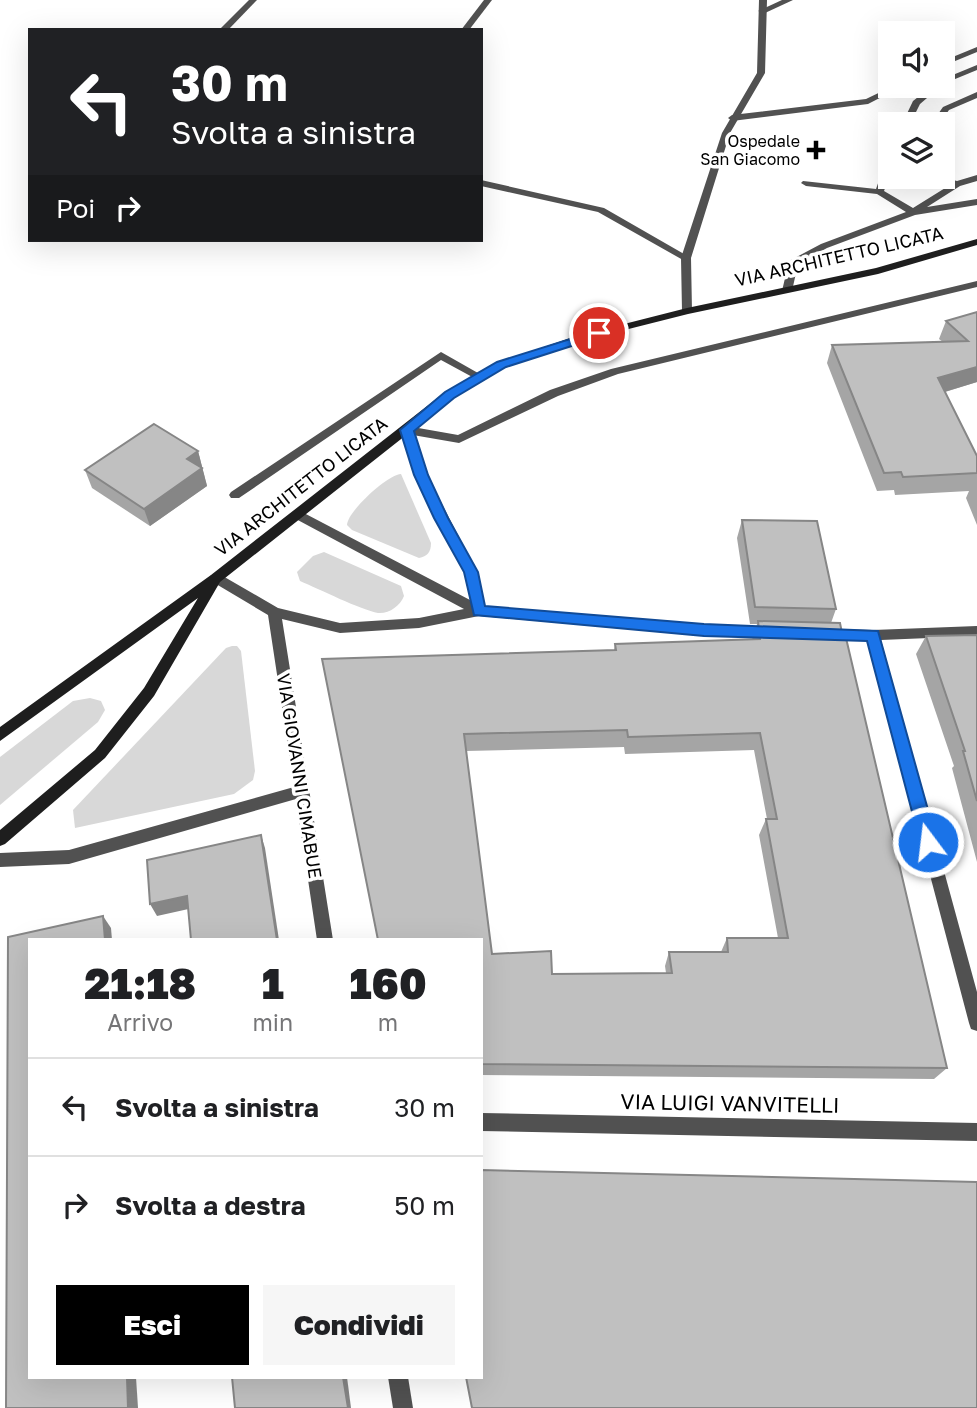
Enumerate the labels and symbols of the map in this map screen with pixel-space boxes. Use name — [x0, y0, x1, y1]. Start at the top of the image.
place label: Ospedale San Giacomo — [700, 131, 800, 169]
marker: Ospedale San Giacomo — [806, 140, 826, 160]
street label: VIA ARCHITETTO LICATA — [732, 221, 945, 291]
pin — [569, 303, 629, 363]
street label: VIA ARCHITETTO LICATA — [210, 412, 391, 560]
street label: VIA GIOVANNI CIMABUE — [273, 672, 327, 880]
position arrow — [891, 805, 965, 879]
street label: VIA LUIGI VANVITELLI — [620, 1088, 840, 1118]

